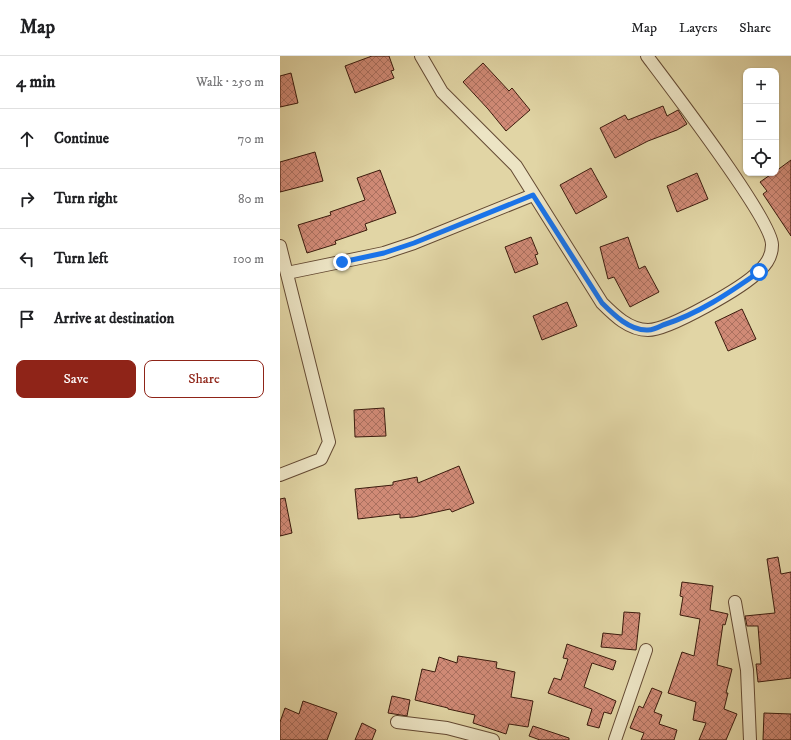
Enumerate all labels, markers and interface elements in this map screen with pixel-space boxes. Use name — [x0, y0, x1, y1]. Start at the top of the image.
text: Map — [20, 16, 55, 39]
text: Map — [631, 19, 657, 37]
text: Layers — [679, 19, 717, 37]
text: Share — [739, 19, 771, 37]
map controls — [743, 68, 779, 176]
button: + — [743, 68, 779, 104]
text: 4 min — [16, 71, 55, 93]
text: Walk · 250 m — [196, 74, 264, 90]
button: − — [743, 104, 779, 140]
icon: ahead — [16, 128, 38, 150]
text: Continue — [54, 129, 109, 148]
text: 70 m — [238, 131, 264, 147]
button: locate — [743, 140, 779, 176]
icon: right — [16, 188, 38, 210]
text: Turn right — [54, 189, 117, 208]
text: 80 m — [238, 191, 264, 207]
icon: left — [16, 248, 38, 270]
text: Turn left — [54, 249, 108, 268]
text: 100 m — [233, 251, 264, 267]
route end — [333, 253, 351, 271]
route start — [750, 263, 768, 281]
icon: arrive — [16, 308, 38, 330]
text: Arrive at destination — [54, 309, 174, 328]
button: Save — [16, 360, 136, 398]
button: Share — [144, 360, 264, 398]

